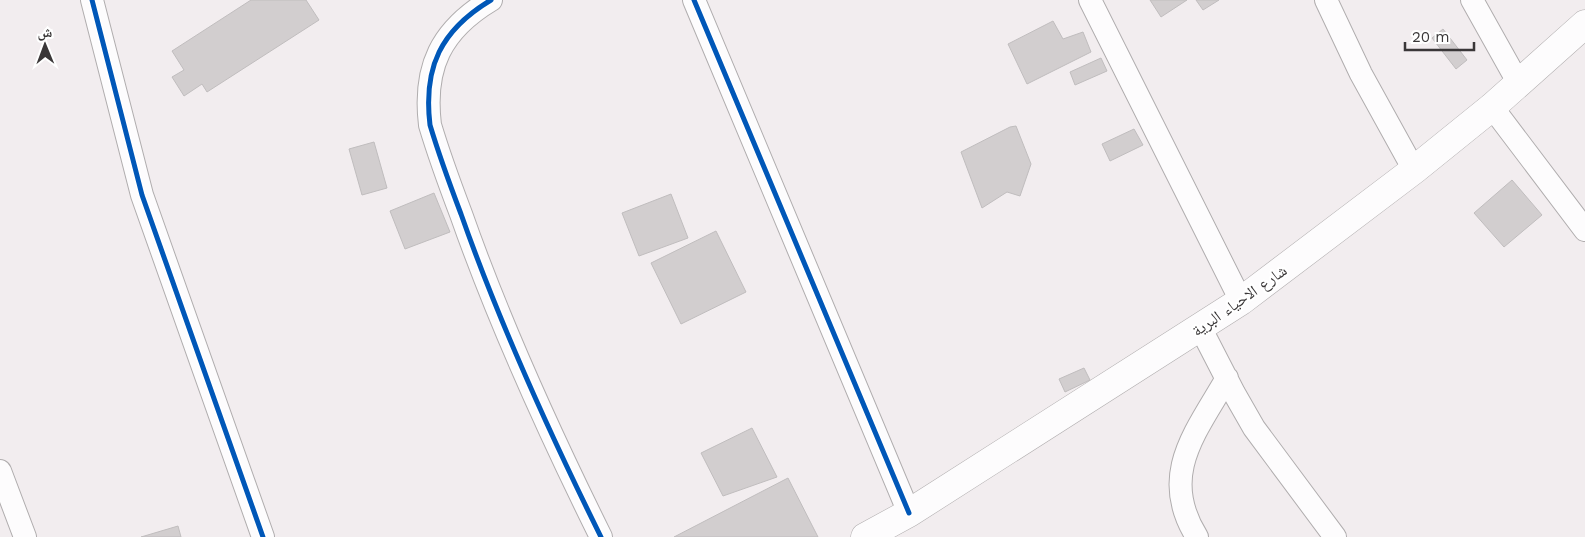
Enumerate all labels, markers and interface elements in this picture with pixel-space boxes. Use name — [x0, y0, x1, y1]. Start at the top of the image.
north arrow — [20, 20, 70, 70]
scale bar — [1405, 20, 1474, 52]
text: ش — [37, 24, 52, 41]
text: 20 m — [1412, 28, 1450, 46]
street label: شارع الاحياء البرية — [1188, 261, 1291, 341]

